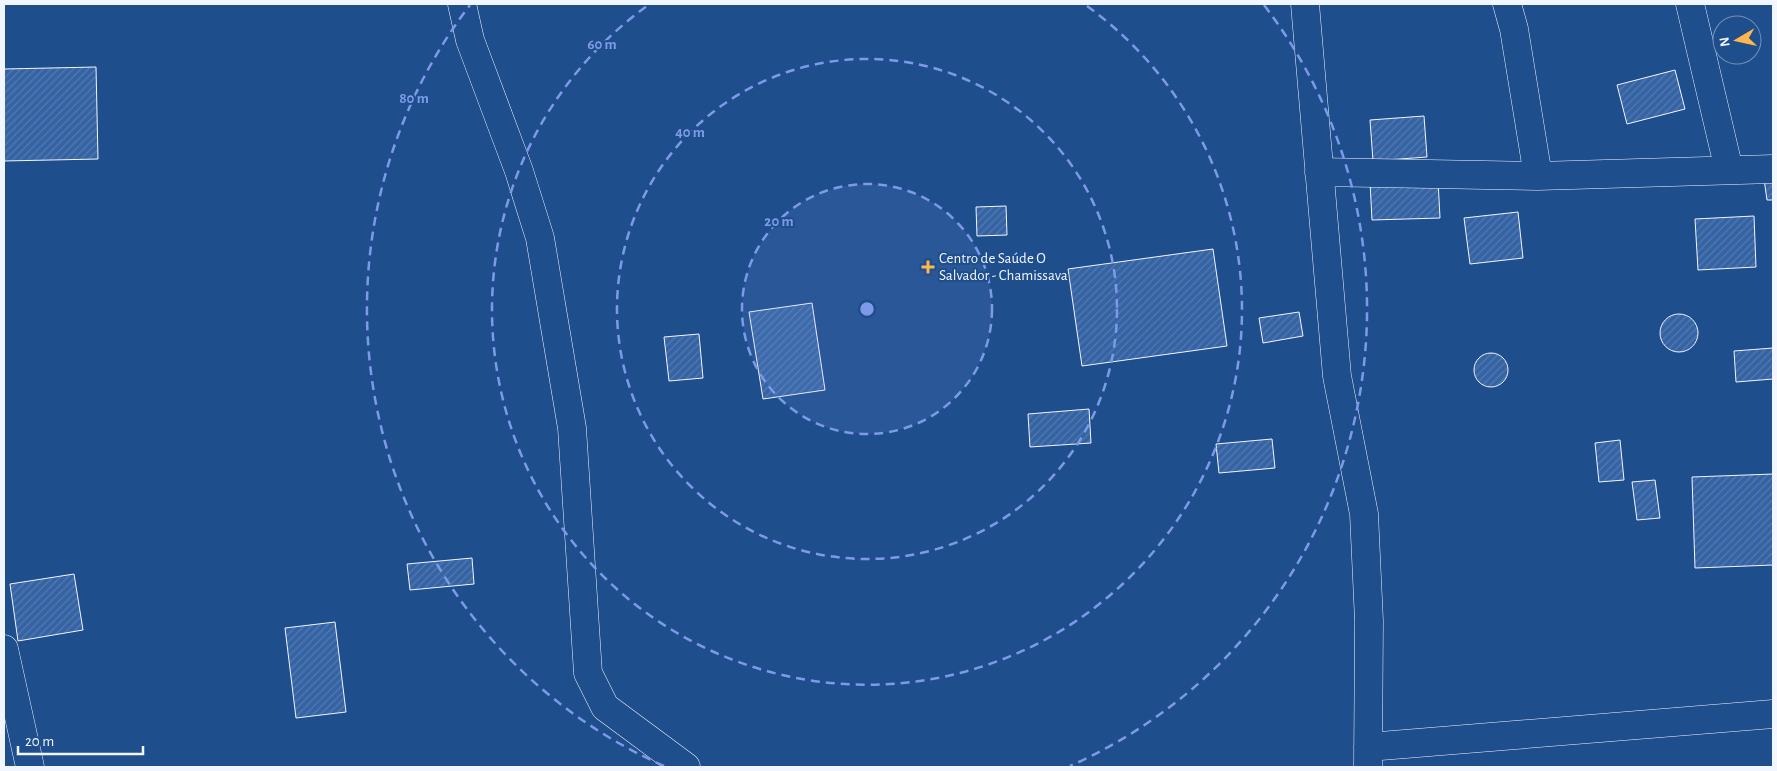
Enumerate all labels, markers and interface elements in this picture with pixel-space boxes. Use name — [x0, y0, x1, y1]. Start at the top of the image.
north arrow — [1712, 15, 1762, 65]
text: N — [1717, 36, 1733, 48]
text: 60 m — [587, 37, 617, 52]
text: 80 m — [399, 91, 429, 106]
text: 40 m — [675, 125, 705, 140]
text: 20 m — [764, 214, 794, 229]
place label: Centro de Saúde O Salvador - Chamissava — [939, 251, 1068, 283]
marker: Centro de Saúde O Salvador - Chamissava — [921, 260, 935, 274]
centre of rings — [858, 300, 876, 318]
scale bar — [18, 724, 142, 756]
text: 20 m — [25, 734, 54, 749]

